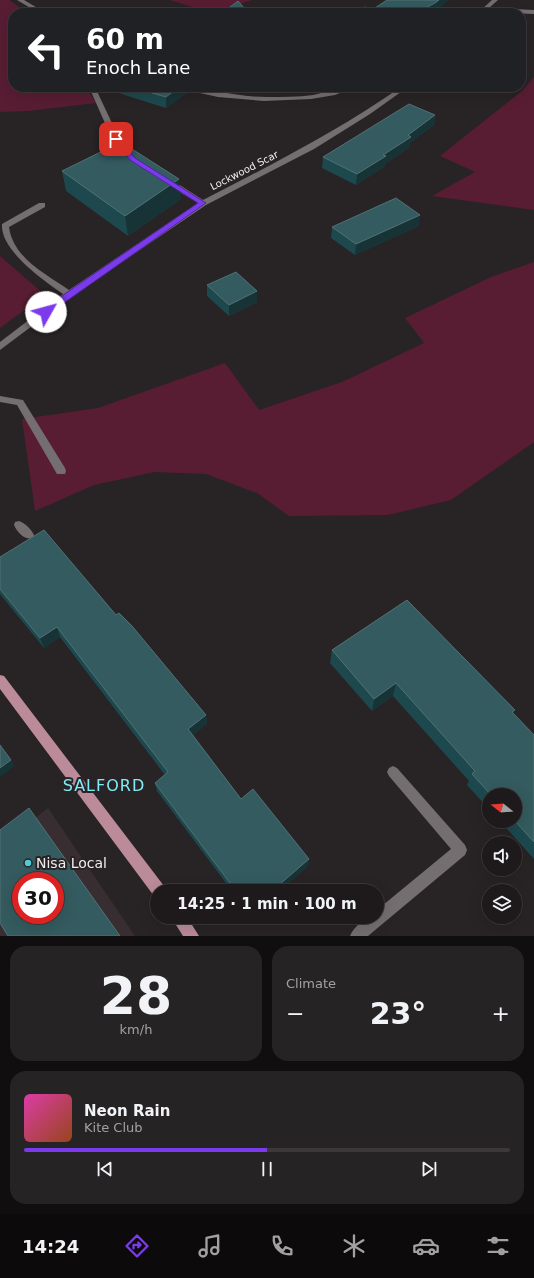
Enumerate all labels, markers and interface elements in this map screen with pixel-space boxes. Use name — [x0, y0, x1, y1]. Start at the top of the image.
text: 60 m — [86, 23, 164, 56]
icon: left — [20, 24, 72, 76]
text: Enoch Lane — [86, 57, 190, 78]
pin — [99, 122, 133, 156]
icon: arrive — [105, 128, 127, 150]
street label: Lockwood Scar — [208, 148, 281, 192]
position arrow — [25, 291, 67, 333]
district label: SALFORD — [63, 776, 145, 795]
north arrow — [482, 788, 522, 828]
map controls — [482, 788, 522, 924]
button: sound — [482, 836, 522, 876]
place label: Nisa Local — [36, 855, 107, 871]
marker: Nisa Local — [23, 858, 33, 868]
speed limit sign: 30 — [12, 872, 64, 924]
button: layers — [482, 884, 522, 924]
text: 14:25 · 1 min · 100 m — [177, 895, 357, 913]
text: 28 — [100, 966, 172, 1026]
text: Climate — [286, 976, 336, 991]
text: 23° — [370, 996, 426, 1031]
text: − — [286, 1001, 304, 1026]
text: + — [492, 1001, 510, 1026]
text: km/h — [120, 1022, 152, 1037]
text: Neon Rain — [84, 1102, 170, 1120]
text: Kite Club — [84, 1120, 143, 1135]
icon: previous — [94, 1158, 116, 1180]
icon: pause — [256, 1158, 278, 1180]
icon: next — [418, 1158, 440, 1180]
icon: directions — [123, 1232, 151, 1260]
icon: music — [196, 1232, 224, 1260]
icon: phone — [268, 1232, 296, 1260]
icon: climate — [340, 1232, 368, 1260]
icon: car — [412, 1232, 440, 1260]
icon: filters — [484, 1232, 512, 1260]
text: 14:24 — [22, 1236, 79, 1257]

